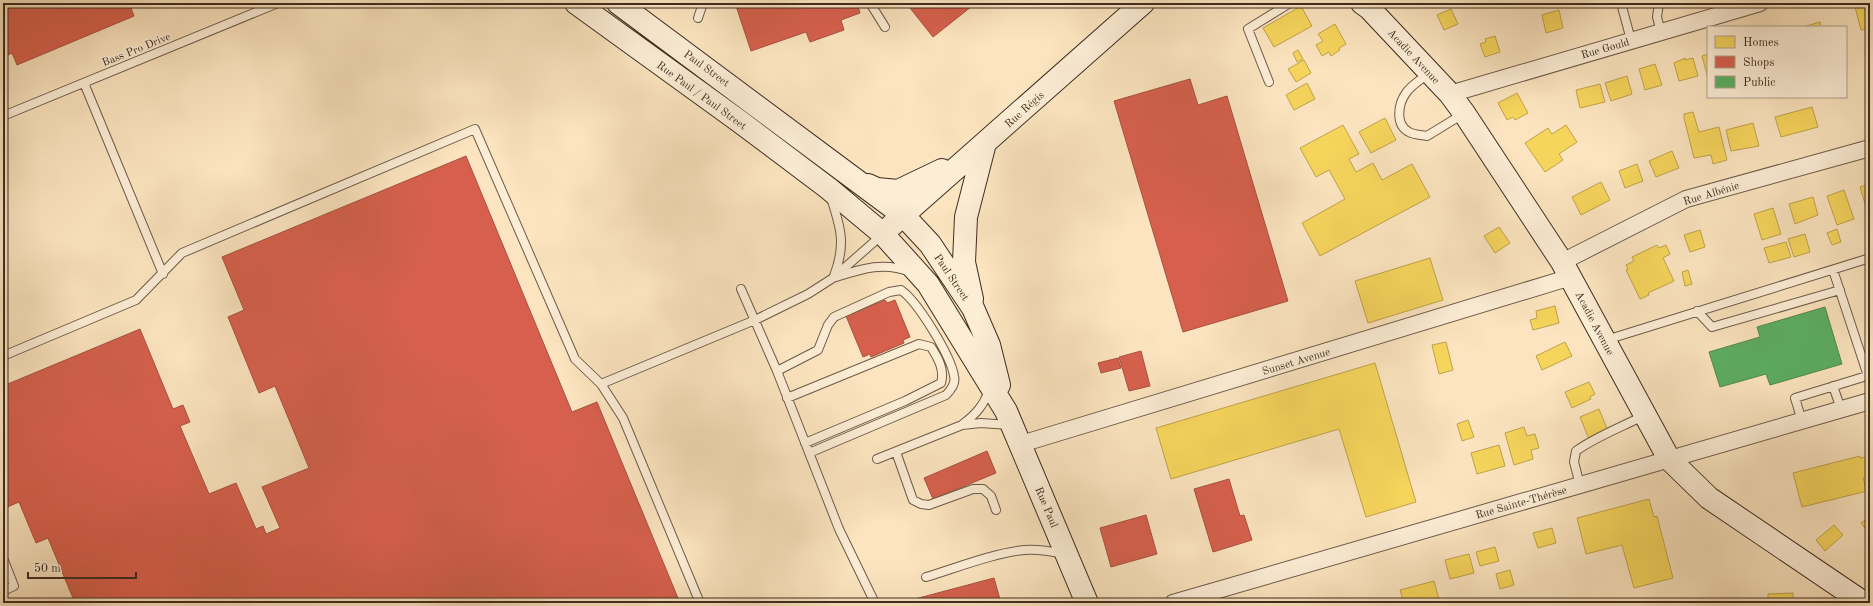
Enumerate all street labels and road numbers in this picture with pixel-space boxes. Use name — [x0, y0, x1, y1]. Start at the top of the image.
street label: Acadie Avenue — [1385, 28, 1441, 87]
street label: Bass Pro Drive — [101, 32, 172, 69]
street label: Rue Gould — [1580, 37, 1631, 62]
street label: Paul Street — [681, 49, 731, 89]
street label: Rue Paul / Paul Street — [654, 60, 748, 132]
street label: Rue Régis — [1003, 90, 1047, 130]
street label: Rue Albénie — [1682, 181, 1741, 208]
street label: Paul Street — [931, 253, 970, 303]
street label: Acadie Avenue — [1572, 290, 1615, 357]
street label: Sunset Avenue — [1261, 347, 1332, 378]
street label: Rue Sainte-Thérèse — [1475, 485, 1568, 522]
street label: Rue Paul — [1032, 486, 1059, 530]

